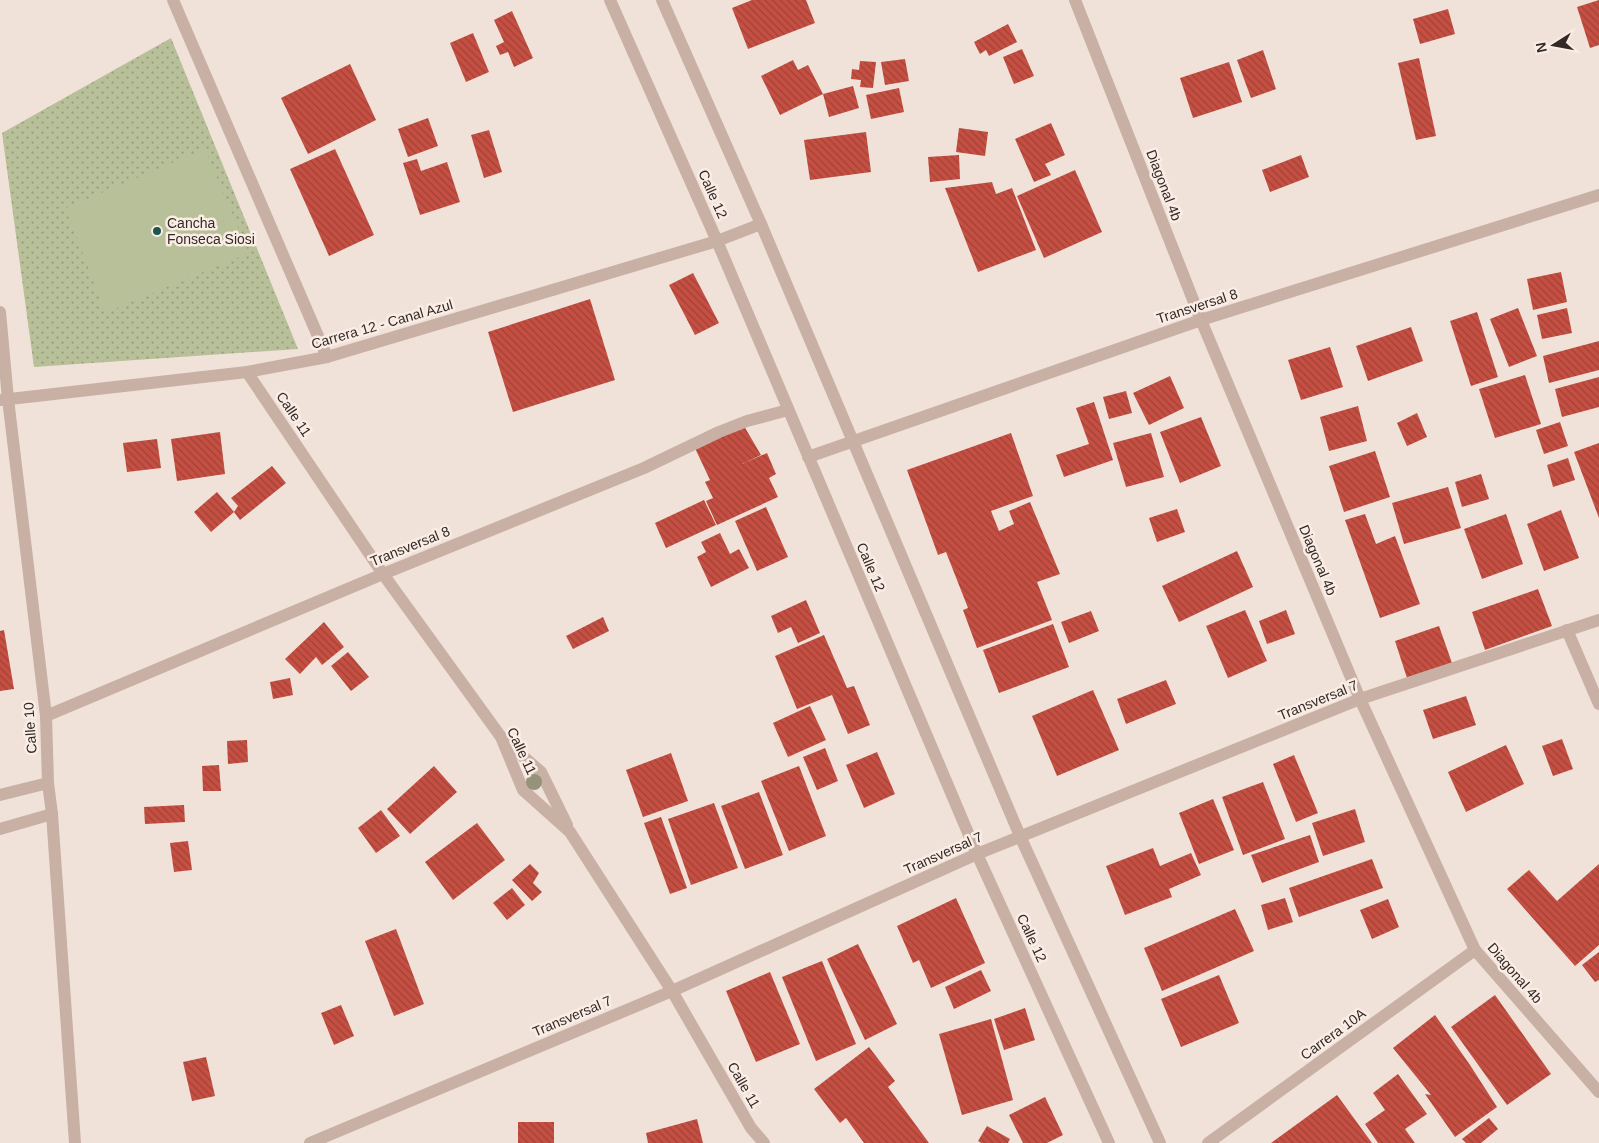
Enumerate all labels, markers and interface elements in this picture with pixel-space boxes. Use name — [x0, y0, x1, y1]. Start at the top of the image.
north arrow — [1529, 20, 1579, 70]
text: N — [1532, 41, 1550, 54]
street label: Diagonal 4b — [1143, 147, 1185, 223]
street label: Calle 12 — [695, 167, 731, 221]
place label: Cancha Fonseca Siosi — [167, 215, 255, 247]
marker: Cancha Fonseca Siosi — [151, 225, 163, 237]
street label: Transversal 8 — [1154, 285, 1240, 327]
street label: Carrera 12 - Canal Azul — [309, 296, 455, 352]
street label: Calle 11 — [273, 389, 315, 440]
street label: Diagonal 4b — [1296, 522, 1340, 598]
street label: Transversal 8 — [368, 523, 452, 569]
street label: Calle 12 — [854, 540, 888, 594]
street label: Transversal 7 — [1276, 677, 1360, 723]
street label: Calle 10 — [20, 702, 40, 754]
street label: Calle 11 — [504, 725, 540, 777]
street label: Transversal 7 — [901, 828, 985, 877]
street label: Calle 12 — [1014, 911, 1050, 965]
street label: Diagonal 4b — [1484, 940, 1546, 1007]
street label: Transversal 7 — [530, 992, 614, 1040]
street label: Carrera 10A — [1297, 1005, 1369, 1063]
street label: Calle 11 — [724, 1059, 764, 1111]

